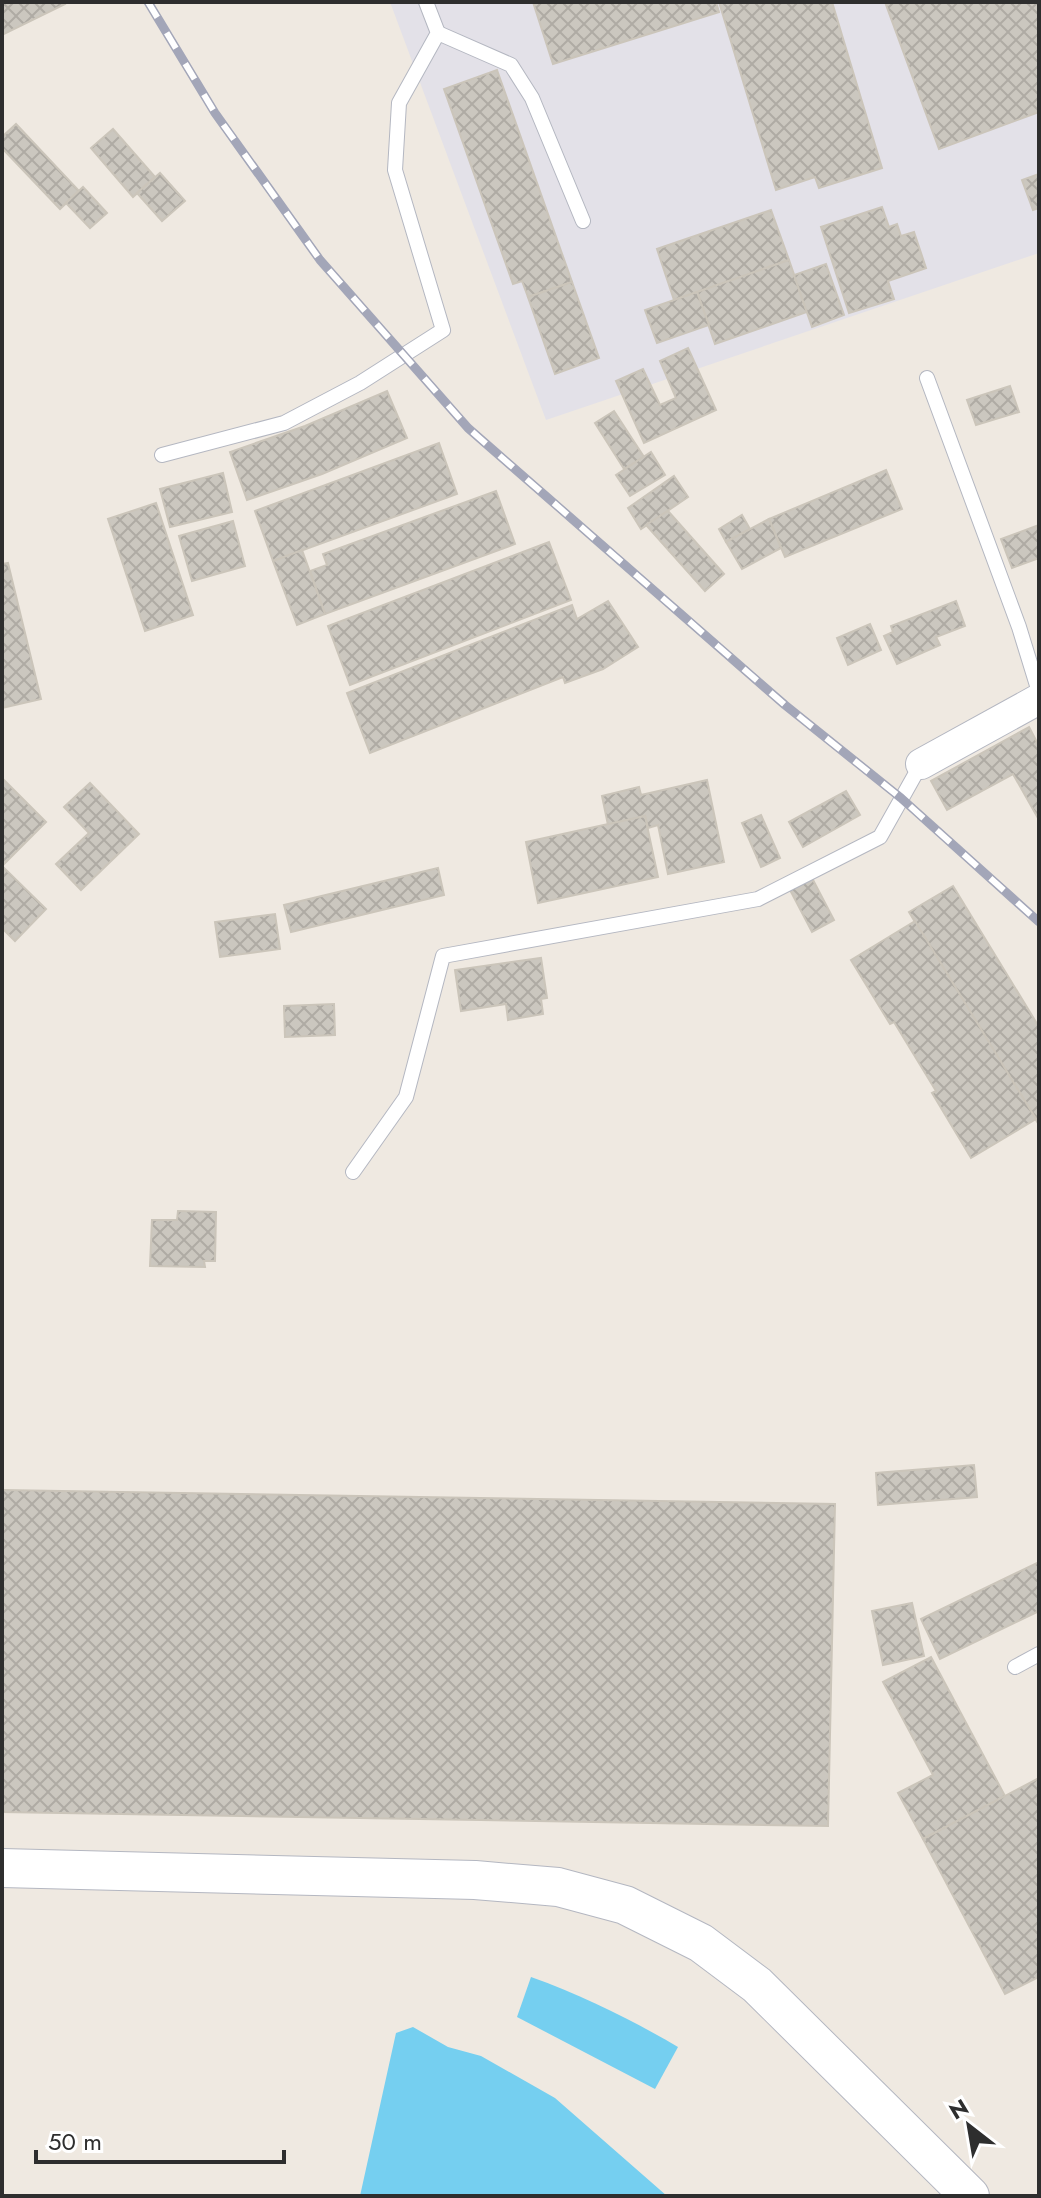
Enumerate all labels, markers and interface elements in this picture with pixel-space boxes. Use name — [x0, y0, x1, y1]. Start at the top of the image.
north arrow — [929, 2086, 1009, 2166]
text: N — [943, 2091, 974, 2127]
scale bar — [36, 2114, 284, 2164]
text: 50 m — [48, 2124, 102, 2159]

